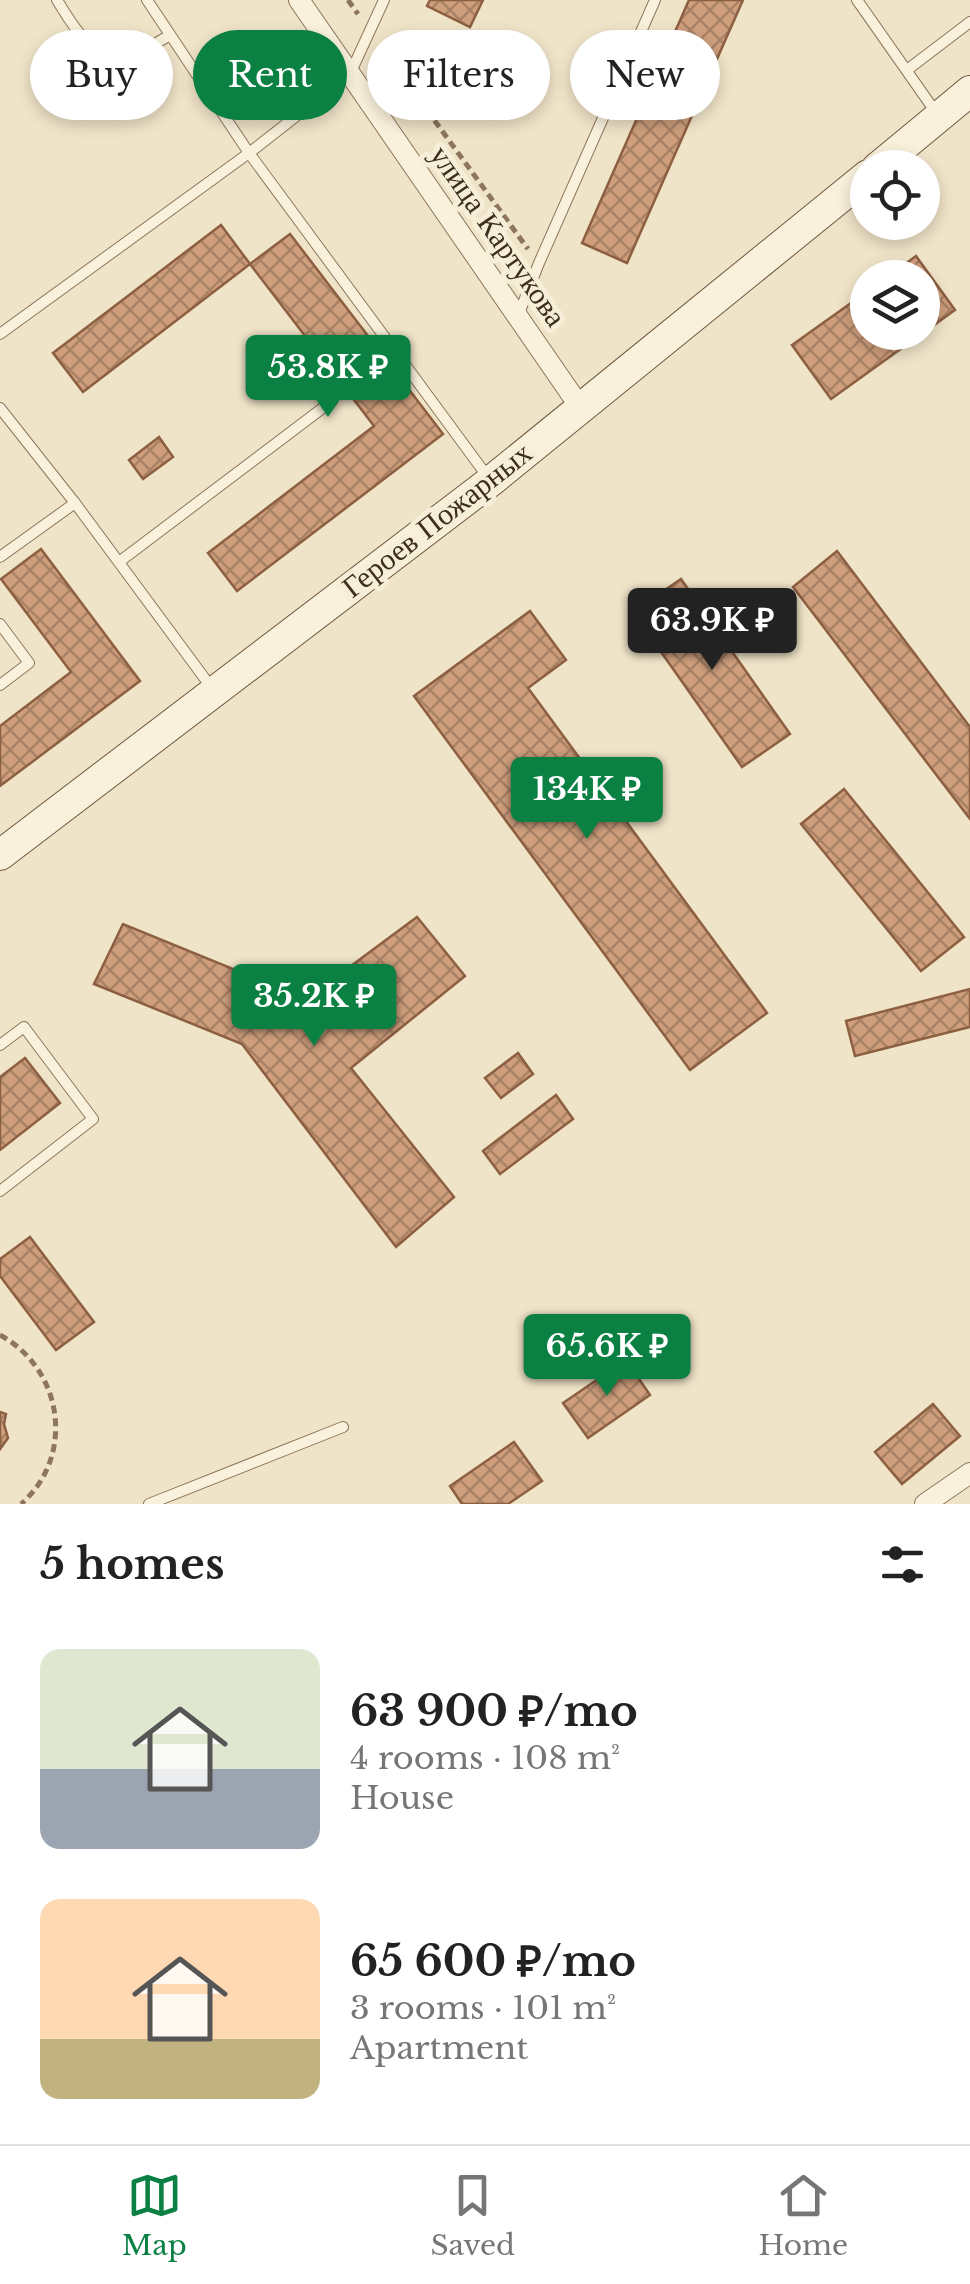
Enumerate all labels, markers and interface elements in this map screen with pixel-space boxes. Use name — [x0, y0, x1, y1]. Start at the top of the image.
chip: Buy — [30, 30, 173, 120]
chip: Rent — [193, 30, 347, 120]
chip: Filters — [367, 30, 550, 120]
chip: New — [570, 30, 720, 120]
street label: улица Картукова — [422, 138, 575, 334]
map controls — [850, 150, 940, 350]
button: locate — [850, 150, 940, 240]
button: layers — [850, 260, 940, 350]
pin: 53.8K ₽ — [236, 335, 420, 420]
text: 53.8K ₽ — [268, 347, 388, 387]
street label: Героев Пожарных — [334, 434, 539, 605]
pin: 63.9K ₽ — [620, 588, 804, 673]
text: 63.9K ₽ — [650, 600, 774, 640]
pin: 134K ₽ — [506, 757, 668, 842]
text: 134K ₽ — [533, 769, 641, 809]
pin: 35.2K ₽ — [222, 964, 406, 1049]
text: 35.2K ₽ — [253, 976, 375, 1016]
pin: 65.6K ₽ — [515, 1314, 699, 1399]
text: 65.6K ₽ — [546, 1326, 668, 1366]
icon: filters — [875, 1537, 930, 1592]
text: 5 homes — [40, 1538, 224, 1590]
text: 63 900 ₽/mo — [350, 1685, 638, 1737]
icon: home — [120, 1689, 240, 1809]
text: 4 rooms · 108 m² — [350, 1738, 620, 1778]
text: House — [350, 1778, 454, 1818]
text: 65 600 ₽/mo — [350, 1935, 636, 1987]
icon: home — [120, 1939, 240, 2059]
text: 3 rooms · 101 m² — [350, 1988, 616, 2028]
text: Apartment — [350, 2028, 528, 2068]
tab: Map — [122, 2168, 187, 2263]
tab: Saved — [431, 2168, 515, 2263]
tab: Home — [759, 2168, 848, 2263]

